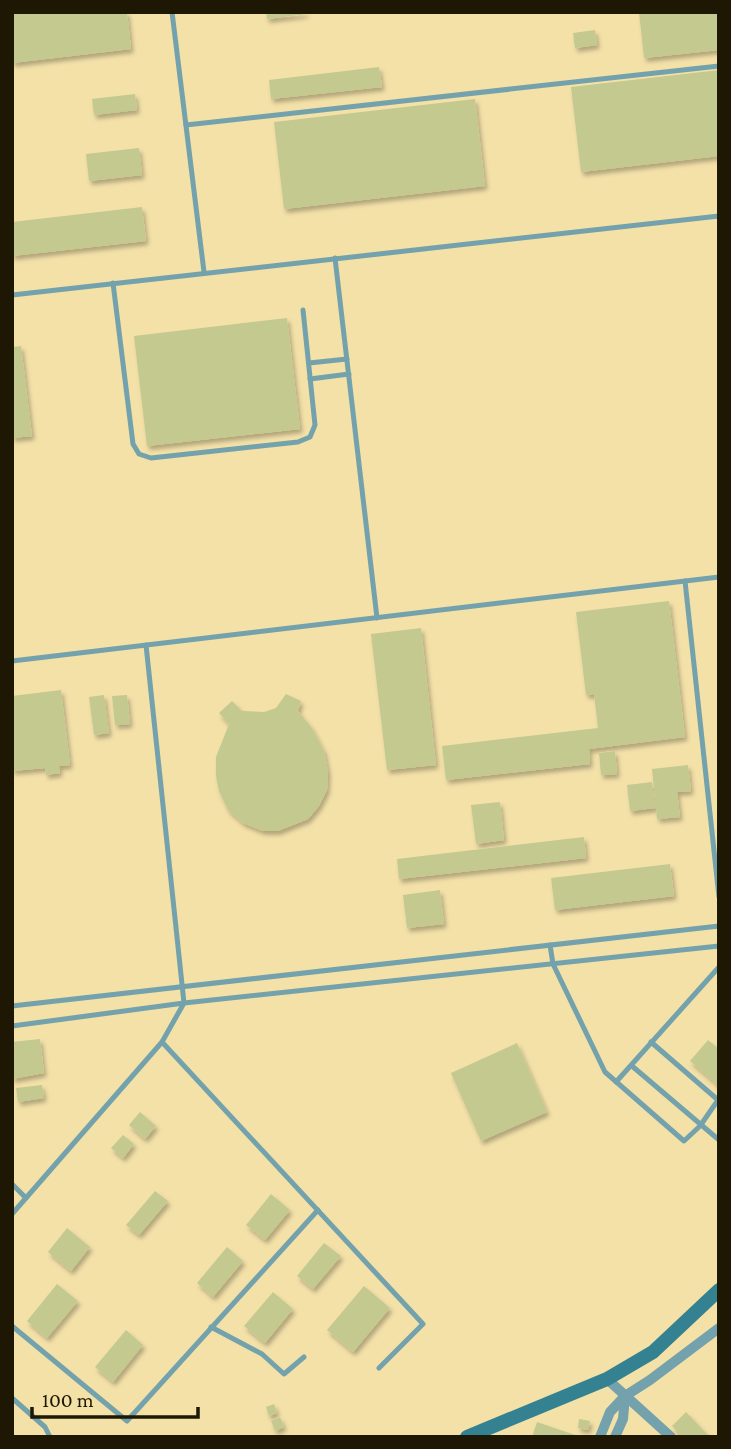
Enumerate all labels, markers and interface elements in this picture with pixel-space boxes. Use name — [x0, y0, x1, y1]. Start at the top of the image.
scale bar — [32, 1376, 198, 1420]
text: 100 m — [42, 1388, 94, 1412]

